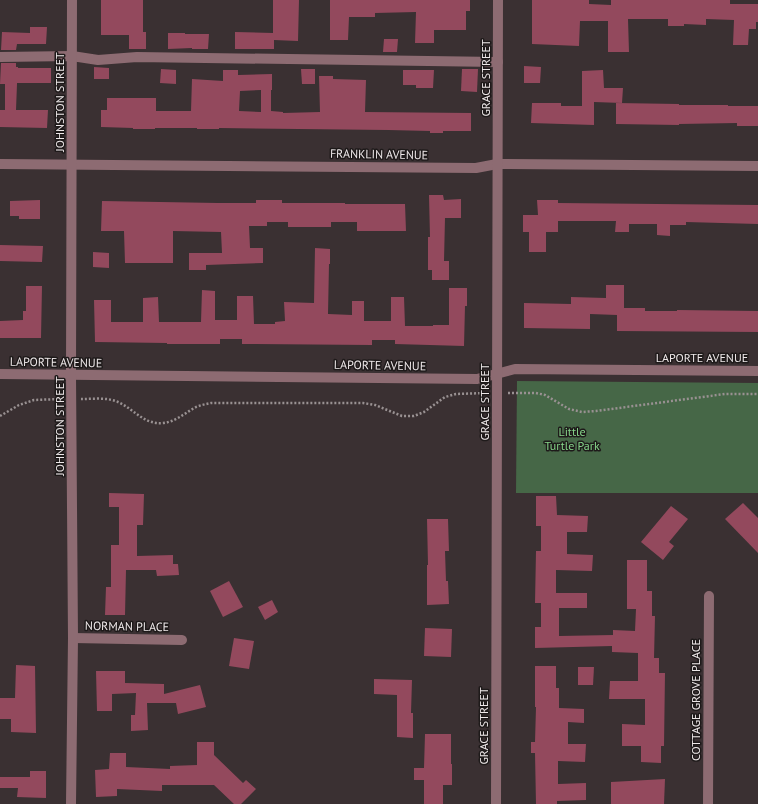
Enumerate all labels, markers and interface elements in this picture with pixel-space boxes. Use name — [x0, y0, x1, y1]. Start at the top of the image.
street label: GRACE STREET — [478, 39, 493, 117]
street label: JOHNSTON STREET — [52, 52, 67, 153]
street label: FRANKLIN AVENUE — [330, 146, 428, 162]
street label: LAPORTE AVENUE — [656, 350, 748, 365]
street label: LAPORTE AVENUE — [10, 354, 102, 370]
street label: LAPORTE AVENUE — [334, 357, 426, 373]
street label: GRACE STREET — [477, 363, 492, 441]
street label: JOHNSTON STREET — [52, 376, 67, 477]
park label: Little Turtle Park — [544, 424, 600, 453]
street label: NORMAN PLACE — [85, 618, 169, 634]
street label: COTTAGE GROVE PLACE — [688, 639, 703, 761]
street label: GRACE STREET — [476, 687, 491, 765]

